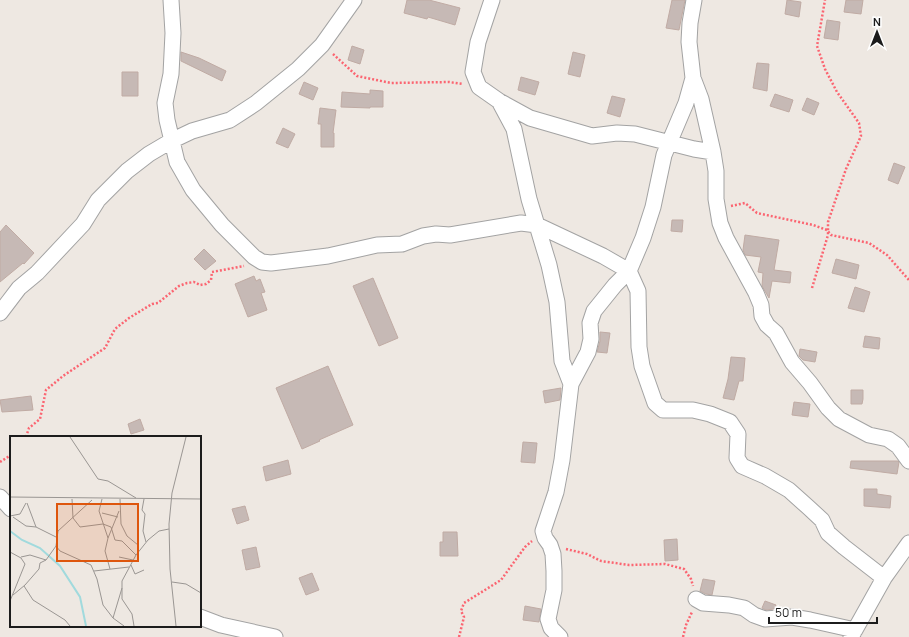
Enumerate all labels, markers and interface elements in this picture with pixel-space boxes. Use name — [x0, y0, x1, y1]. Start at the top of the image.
north arrow — [857, 12, 897, 52]
text: N — [873, 14, 881, 29]
inset map — [10, 436, 201, 627]
scale bar — [769, 599, 877, 625]
text: 50 m — [775, 604, 802, 621]

